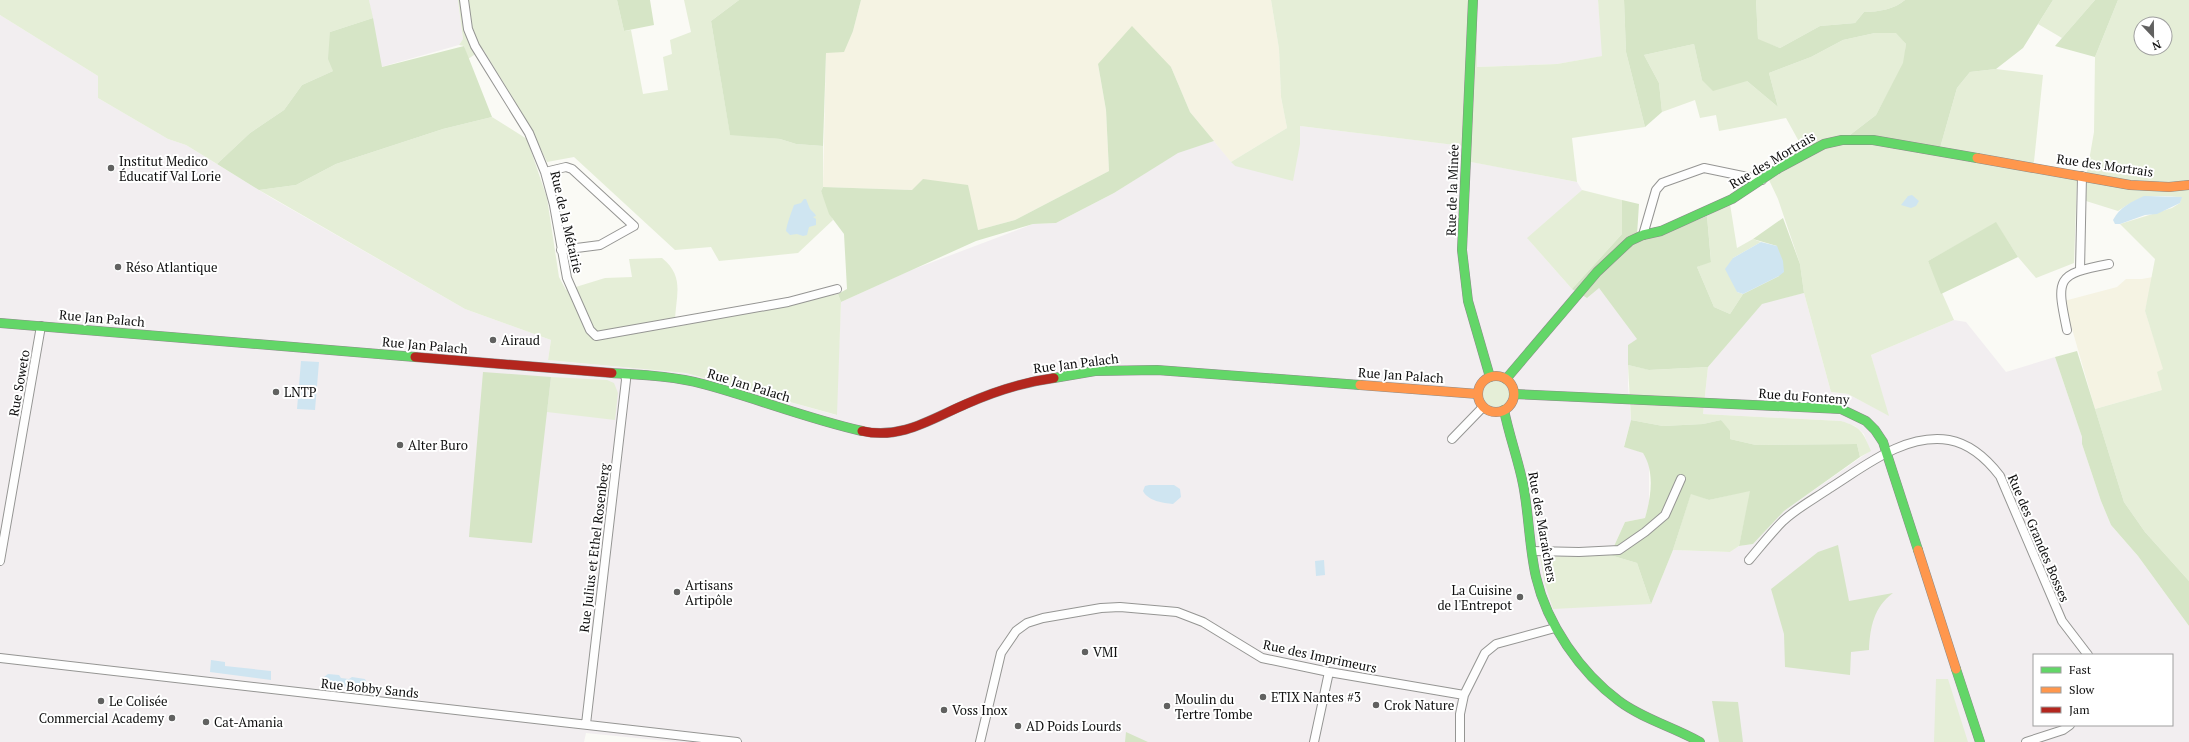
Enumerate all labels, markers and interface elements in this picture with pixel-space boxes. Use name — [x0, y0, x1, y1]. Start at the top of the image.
north arrow — [2133, 16, 2173, 56]
text: N — [2150, 37, 2163, 54]
street label: Rue des Mortrais — [1726, 127, 1818, 193]
street label: Rue de la Minée — [1441, 144, 1463, 236]
street label: Rue des Mortrais — [2056, 149, 2154, 181]
place label: Institut Medico Éducatif Val Lorie — [119, 152, 221, 185]
marker: Institut Medico Éducatif Val Lorie — [106, 163, 116, 173]
street label: Rue de la Métairie — [546, 169, 588, 275]
place label: Réso Atlantique — [126, 258, 217, 276]
marker: Réso Atlantique — [113, 262, 123, 272]
street label: Rue Jan Palach — [58, 305, 146, 331]
place label: Airaud — [501, 331, 540, 349]
street label: Rue Jan Palach — [381, 332, 469, 358]
marker: Airaud — [488, 335, 498, 345]
street label: Rue Soweto — [4, 348, 34, 418]
street label: Rue Jan Palach — [1032, 349, 1120, 377]
street label: Rue Jan Palach — [1358, 363, 1445, 387]
street label: Rue Jan Palach — [705, 364, 793, 406]
place label: LNTP — [284, 383, 317, 401]
street label: Rue du Fonteny — [1758, 384, 1850, 408]
marker: LNTP — [271, 387, 281, 397]
place label: Alter Buro — [408, 436, 468, 454]
marker: Alter Buro — [395, 440, 405, 450]
street label: Rue Julius et Ethel Rosenberg — [575, 462, 613, 634]
street label: Rue des Maraîchers — [1524, 470, 1562, 584]
street label: Rue des Grandes Bosses — [2004, 471, 2074, 605]
place label: Artisans Artipôle — [685, 576, 733, 609]
place label: La Cuisine de l'Entrepot — [1437, 581, 1512, 614]
marker: Artisans Artipôle — [672, 587, 682, 597]
marker: La Cuisine de l'Entrepot — [1515, 592, 1525, 602]
street label: Rue des Imprimeurs — [1261, 635, 1379, 677]
place label: VMI — [1093, 643, 1118, 661]
marker: VMI — [1080, 647, 1090, 657]
legend — [2033, 654, 2173, 726]
text: Fast — [2069, 662, 2092, 677]
street label: Rue Bobby Sands — [320, 674, 420, 702]
text: Slow — [2069, 682, 2095, 697]
place label: ETIX Nantes #3 — [1271, 688, 1361, 706]
place label: Moulin du Tertre Tombe — [1175, 690, 1253, 723]
place label: Le Colisée — [109, 692, 168, 710]
marker: ETIX Nantes #3 — [1258, 692, 1268, 702]
marker: Le Colisée — [96, 696, 106, 706]
place label: Crok Nature — [1384, 696, 1454, 714]
marker: Crok Nature — [1371, 700, 1381, 710]
place label: Voss Inox — [952, 701, 1008, 719]
marker: Moulin du Tertre Tombe — [1162, 701, 1172, 711]
text: Jam — [2069, 702, 2090, 717]
marker: Voss Inox — [939, 705, 949, 715]
place label: Commercial Academy — [39, 709, 164, 727]
marker: Commercial Academy — [167, 713, 177, 723]
place label: Cat-Amania — [214, 713, 284, 731]
marker: Cat-Amania — [201, 717, 211, 727]
place label: AD Poids Lourds — [1026, 717, 1121, 735]
marker: AD Poids Lourds — [1013, 721, 1023, 731]

